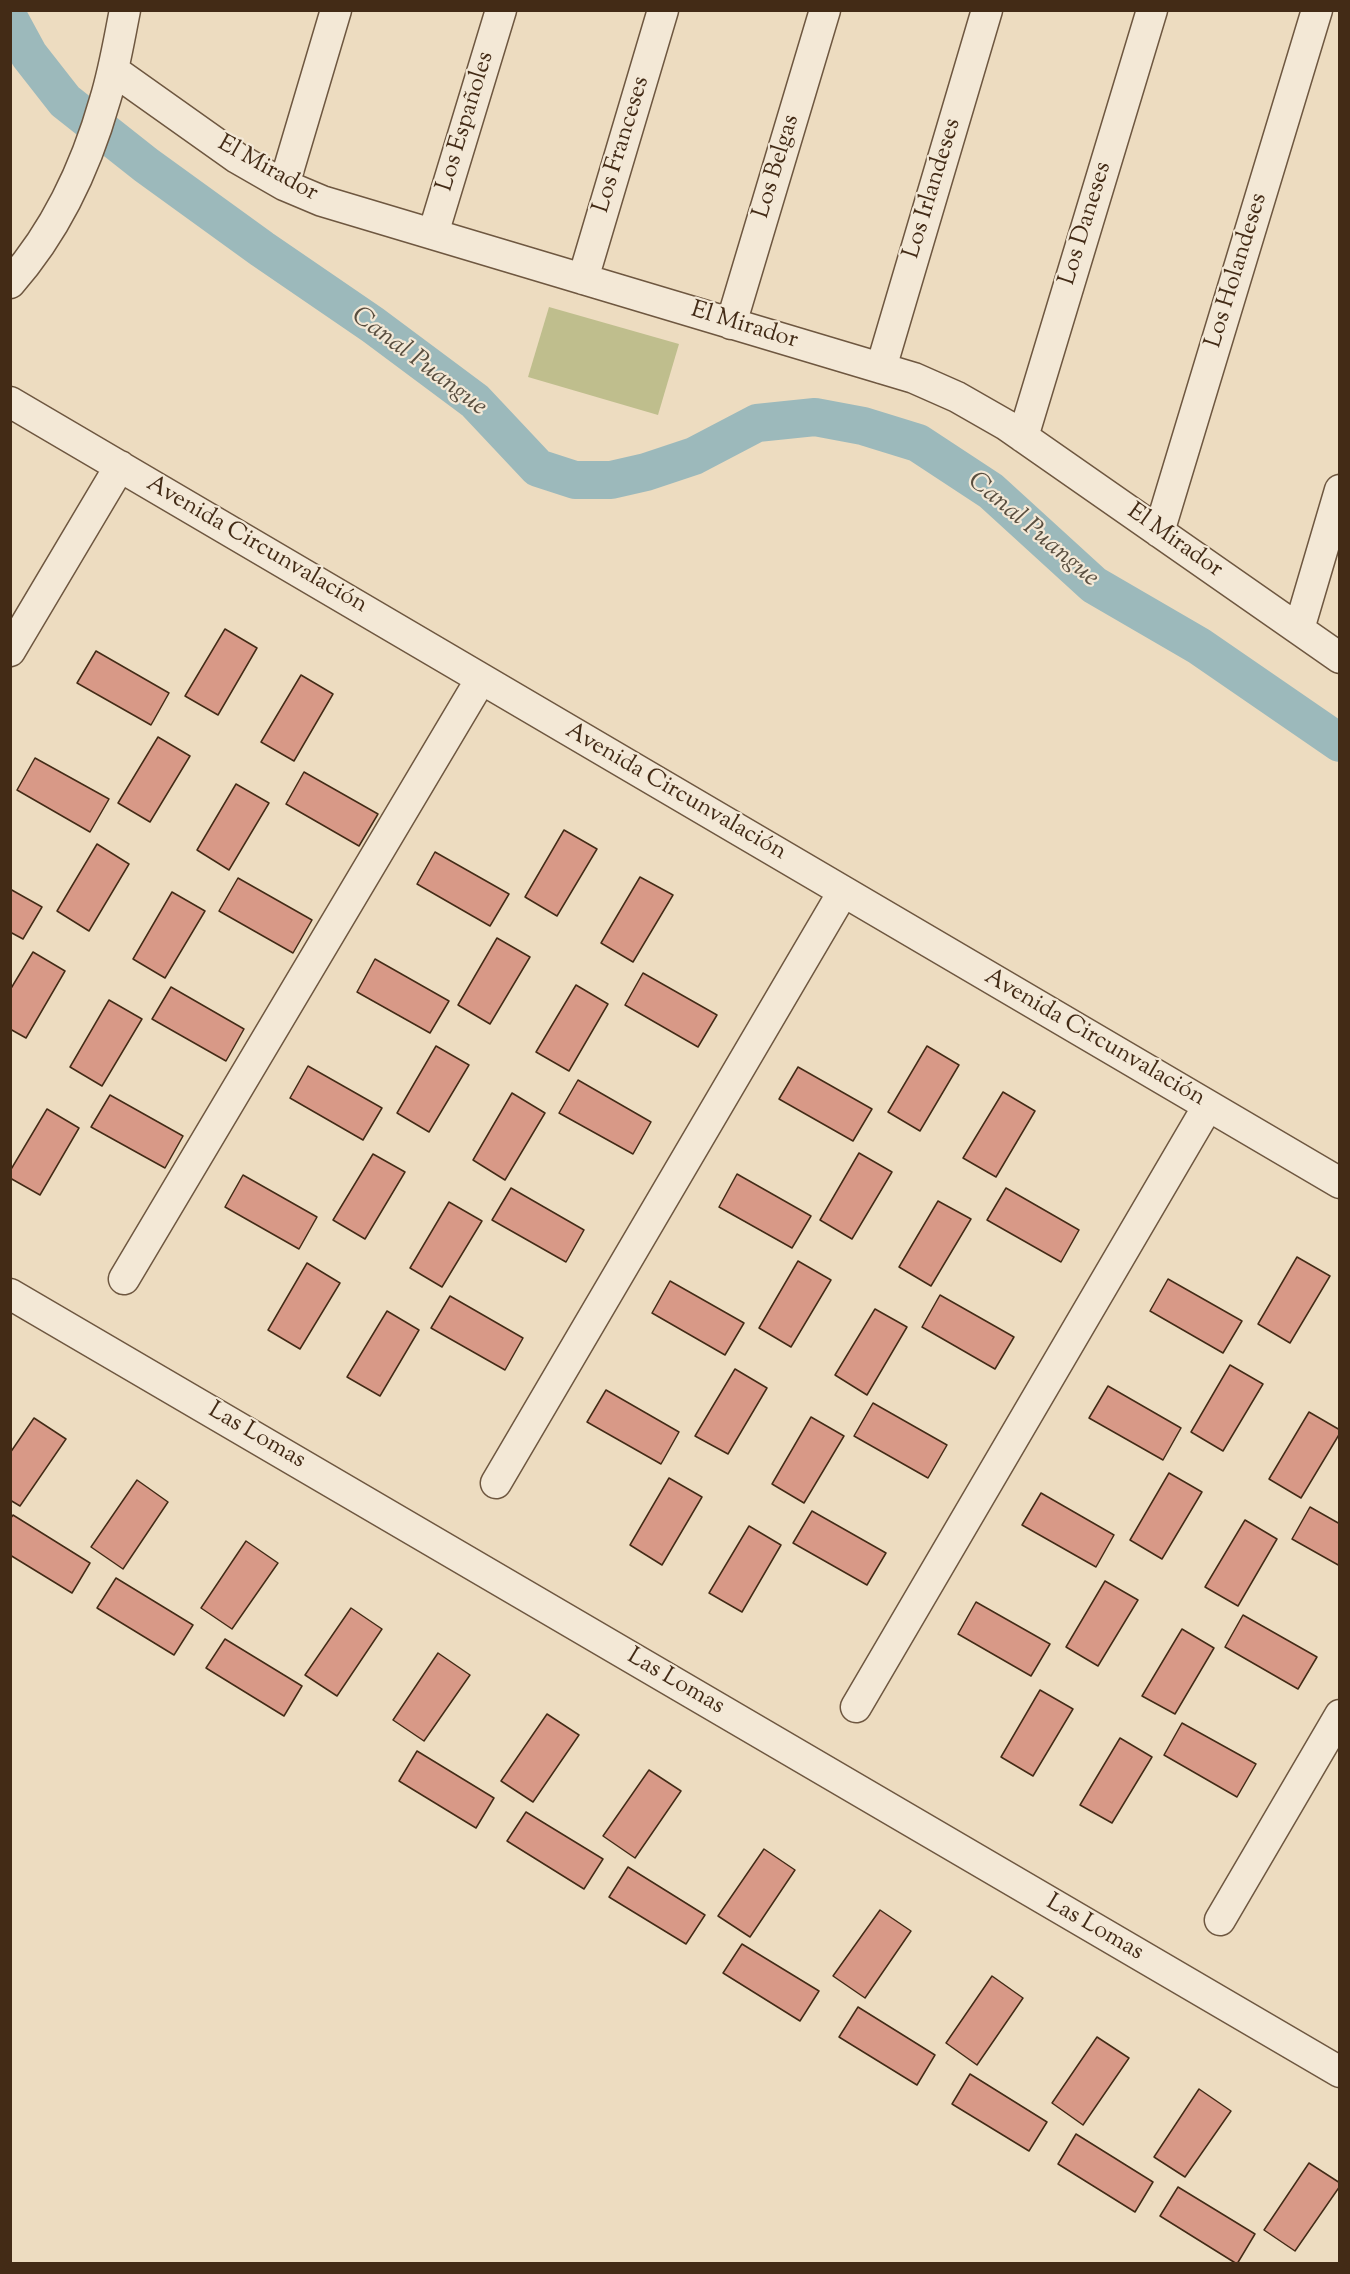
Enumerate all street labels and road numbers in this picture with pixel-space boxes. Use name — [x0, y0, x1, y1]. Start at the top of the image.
street label: Los Españoles — [432, 49, 502, 195]
street label: Los Franceses — [589, 73, 657, 217]
street label: Los Belgas — [749, 112, 807, 222]
street label: Los Irlandeses — [899, 115, 969, 263]
street label: El Mirador — [212, 131, 322, 209]
street label: Los Daneses — [1055, 159, 1119, 289]
street label: Los Holandeses — [1201, 190, 1275, 352]
street label: El Mirador — [687, 297, 801, 357]
street label: Avenida Circunvalación — [140, 471, 372, 621]
street label: El Mirador — [1121, 499, 1227, 585]
street label: Avenida Circunvalación — [559, 718, 791, 868]
street label: Avenida Circunvalación — [978, 964, 1210, 1114]
street label: Las Lomas — [202, 1398, 310, 1476]
street label: Las Lomas — [621, 1644, 729, 1722]
street label: Las Lomas — [1040, 1890, 1148, 1968]

